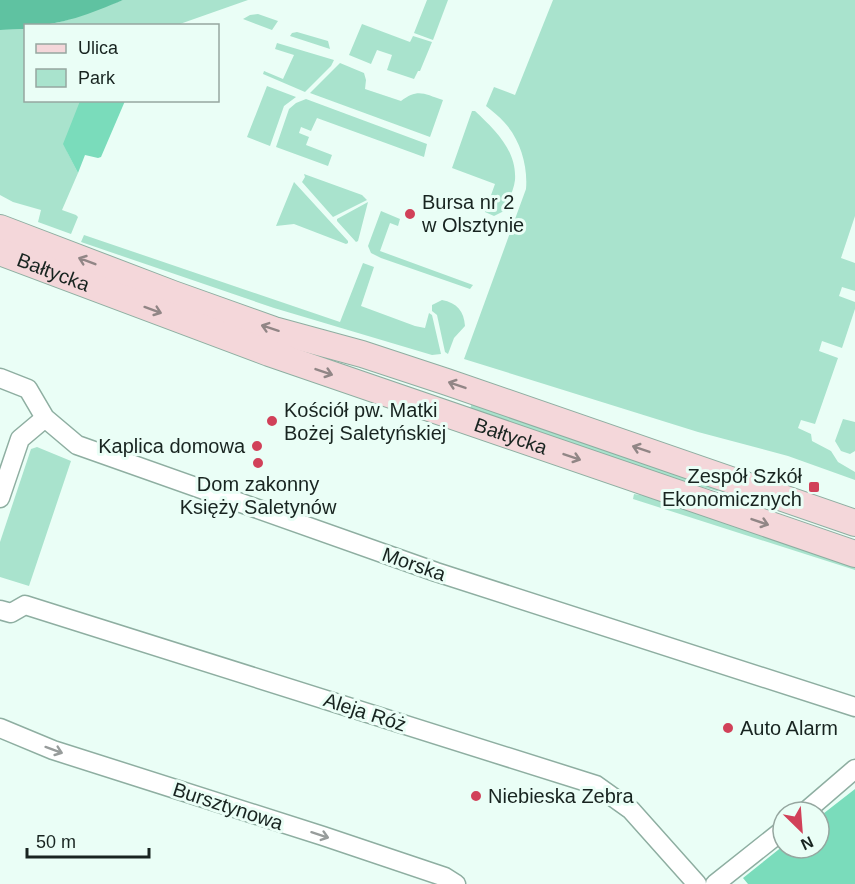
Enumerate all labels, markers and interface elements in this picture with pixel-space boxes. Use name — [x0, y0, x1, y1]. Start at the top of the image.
legend — [24, 24, 219, 102]
text: Ulica — [78, 38, 119, 58]
text: Park — [78, 68, 116, 88]
place label: Bursa nr 2 w Olsztynie — [421, 191, 524, 236]
marker: Bursa nr 2 w Olsztynie — [403, 207, 417, 221]
street label: Bałtycka — [14, 248, 93, 296]
one-way arrow — [78, 255, 97, 266]
one-way arrow — [143, 305, 162, 316]
one-way arrow — [261, 322, 280, 333]
one-way arrow — [314, 368, 333, 379]
one-way arrow — [448, 379, 466, 390]
place label: Kościół pw. Matki Bożej Saletyńskiej — [284, 399, 446, 444]
street label: Bałtycka — [472, 413, 551, 459]
marker: Kościół pw. Matki Bożej Saletyńskiej — [265, 414, 279, 428]
place label: Kaplica domowa — [98, 435, 246, 457]
marker: Kaplica domowa — [250, 439, 264, 453]
one-way arrow — [632, 443, 651, 454]
one-way arrow — [562, 453, 581, 464]
marker: Dom zakonny Księży Saletynów — [251, 456, 265, 470]
place label: Zespół Szkół Ekonomicznych — [662, 465, 803, 510]
place label: Dom zakonny Księży Saletynów — [180, 473, 337, 518]
marker: Zespół Szkół Ekonomicznych — [807, 480, 821, 494]
one-way arrow — [750, 517, 769, 528]
street label: Morska — [379, 543, 449, 585]
street label: Aleja Róż — [321, 688, 409, 736]
place label: Auto Alarm — [740, 717, 838, 739]
marker: Auto Alarm — [721, 721, 735, 735]
one-way arrow — [44, 745, 63, 756]
street label: Bursztynowa — [170, 778, 287, 834]
place label: Niebieska Zebra — [488, 785, 635, 807]
marker: Niebieska Zebra — [469, 789, 483, 803]
north arrow — [771, 800, 831, 860]
scale bar — [27, 821, 148, 859]
one-way arrow — [310, 830, 329, 841]
text: 50 m — [36, 832, 76, 852]
text: N — [798, 833, 816, 853]

